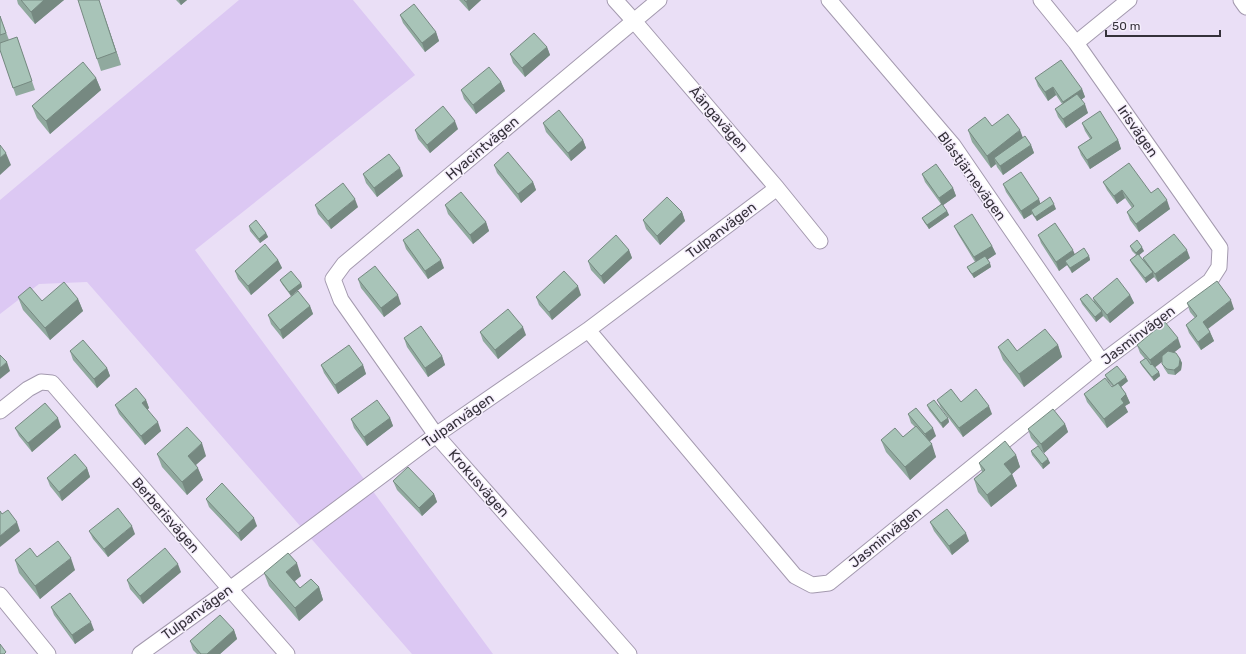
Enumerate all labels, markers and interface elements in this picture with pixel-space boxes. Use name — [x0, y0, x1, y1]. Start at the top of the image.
scale bar — [1106, 12, 1220, 38]
text: 50 m — [1112, 19, 1140, 33]
street label: Åängavägen — [685, 82, 753, 156]
street label: Irisvägen — [1114, 102, 1162, 160]
street label: Hyacintvägen — [442, 113, 522, 184]
street label: Blåstjärnevägen — [934, 129, 1010, 224]
street label: Tulpanvägen — [683, 199, 760, 262]
street label: Jasminvägen — [1098, 302, 1178, 369]
street label: Tulpanvägen — [419, 390, 497, 451]
street label: Krokusvägen — [445, 446, 513, 521]
street label: Berberisvägen — [128, 474, 203, 556]
street label: Jasminvägen — [846, 503, 925, 572]
street label: Tulpanvägen — [159, 581, 236, 644]

